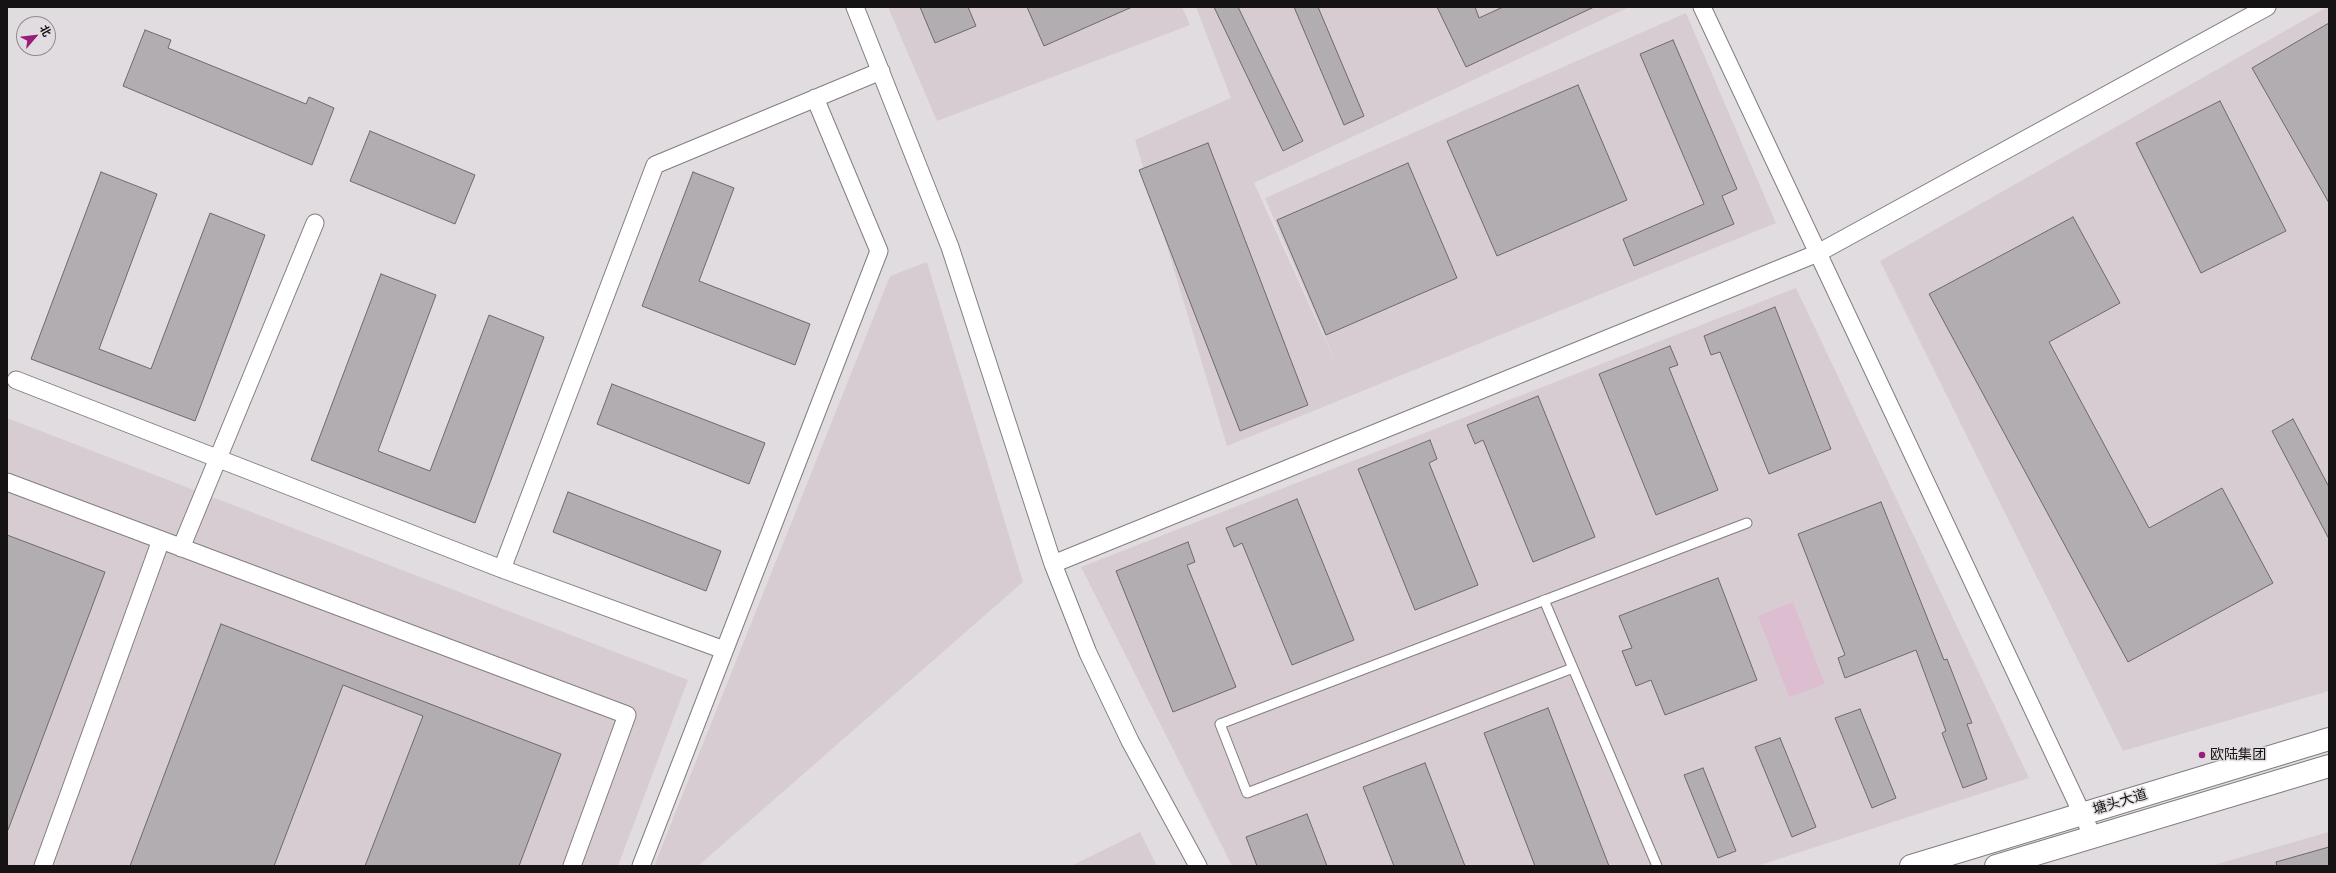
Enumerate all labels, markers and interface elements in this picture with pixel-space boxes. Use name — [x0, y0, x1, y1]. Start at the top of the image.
north arrow — [16, 16, 56, 56]
text: 北 — [38, 23, 54, 39]
place label: 欧陆集团 — [2210, 747, 2266, 763]
marker: 欧陆集团 — [2197, 750, 2207, 760]
street label: 塘头大道 — [2091, 786, 2149, 818]

